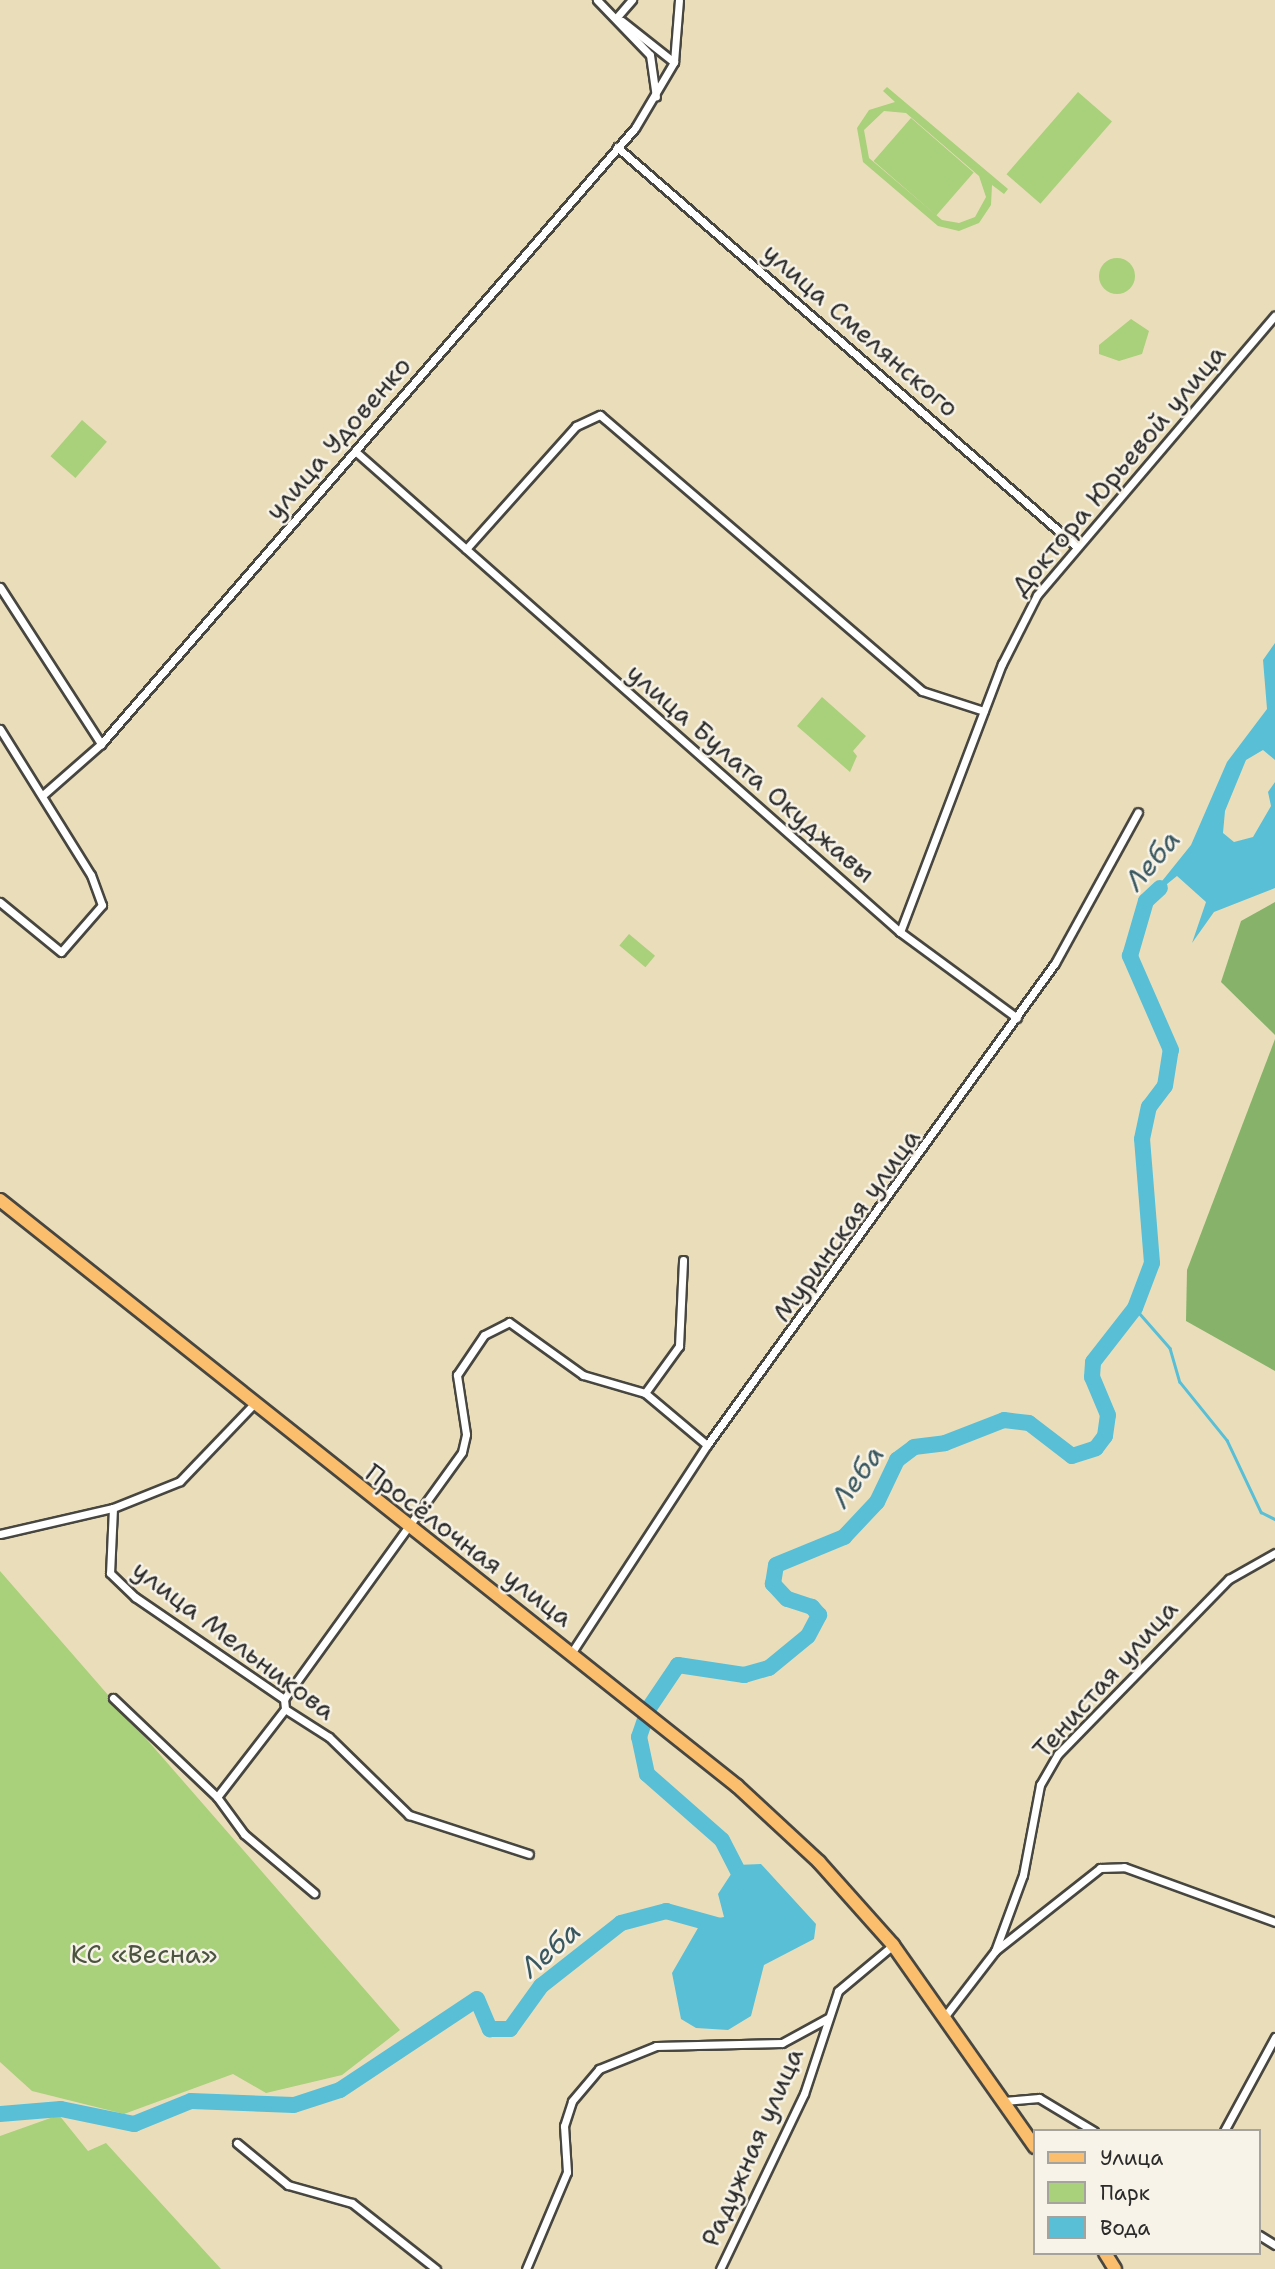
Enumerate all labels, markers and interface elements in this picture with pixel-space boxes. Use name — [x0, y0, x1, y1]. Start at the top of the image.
street label: улица Смелянского — [757, 237, 965, 423]
street label: Доктора Юрьевой улица — [1004, 338, 1232, 602]
street label: улица Удовенко — [259, 350, 417, 526]
street label: улица Булата Окуджавы — [621, 657, 881, 889]
water label: Леба — [1117, 823, 1187, 897]
street label: Муринская улица — [766, 1123, 926, 1327]
water label: Леба — [823, 1438, 891, 1514]
street label: Просёлочная улица — [359, 1457, 579, 1633]
street label: улица Мельникова — [126, 1554, 342, 1726]
street label: Тенистая улица — [1026, 1594, 1184, 1764]
water label: Леба — [513, 1914, 587, 1984]
park label: КС «Весна» — [70, 1938, 218, 1970]
street label: Радужная улица — [694, 2043, 810, 2251]
legend — [1034, 2129, 1261, 2255]
text: Улица — [1100, 2144, 1163, 2172]
text: Парк — [1100, 2179, 1150, 2207]
text: Вода — [1100, 2214, 1150, 2242]

